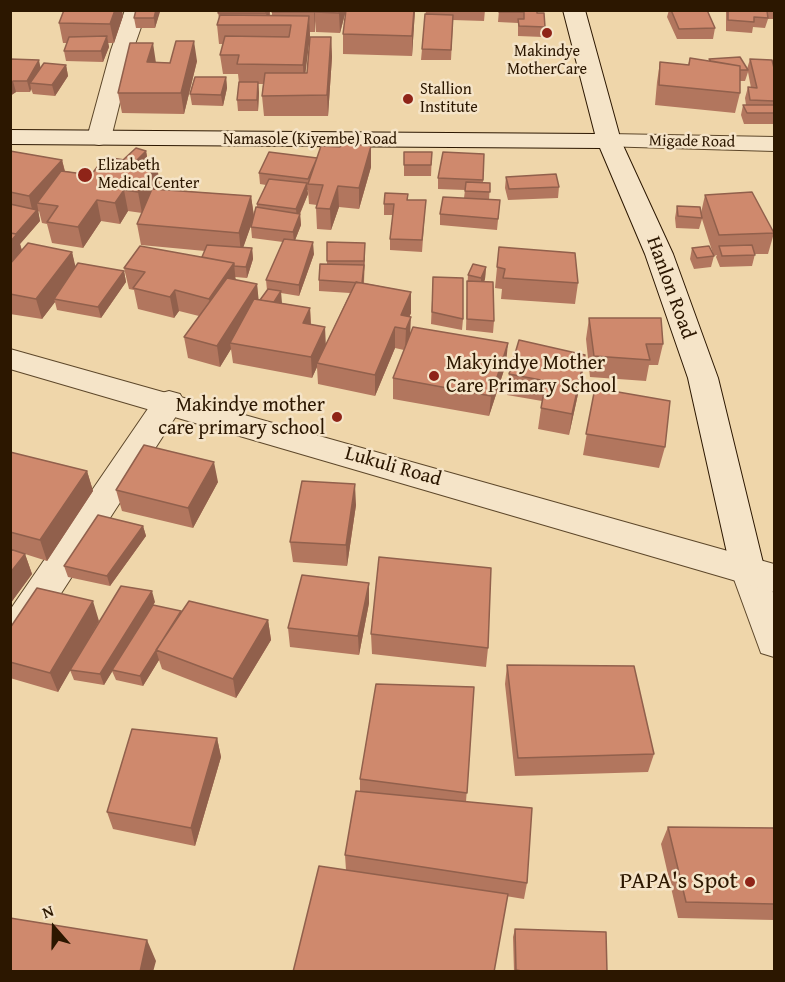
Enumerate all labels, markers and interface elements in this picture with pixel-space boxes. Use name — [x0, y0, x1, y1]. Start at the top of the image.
marker: Makindye MotherCare — [540, 26, 554, 40]
place label: Makindye MotherCare — [507, 42, 587, 80]
place label: Stallion Institute — [420, 80, 478, 118]
marker: Stallion Institute — [401, 92, 415, 106]
street label: Namasole (Kiyembe) Road — [223, 130, 397, 150]
street label: Migade Road — [649, 132, 735, 152]
place label: Elizabeth Medical Center — [98, 156, 199, 194]
marker: Elizabeth Medical Center — [76, 166, 94, 184]
street label: Hanlon Road — [640, 234, 700, 342]
place label: Makyindye Mother Care Primary School — [446, 352, 617, 399]
marker: Makyindye Mother Care Primary School — [427, 369, 441, 383]
place label: Makindye mother care primary school — [158, 394, 325, 441]
marker: Makindye mother care primary school — [330, 410, 344, 424]
street label: Lukuli Road — [342, 442, 444, 492]
place label: PAPA's Spot — [620, 868, 738, 896]
marker: PAPA's Spot — [743, 875, 757, 889]
north arrow — [24, 898, 84, 958]
text: N — [39, 898, 57, 924]

